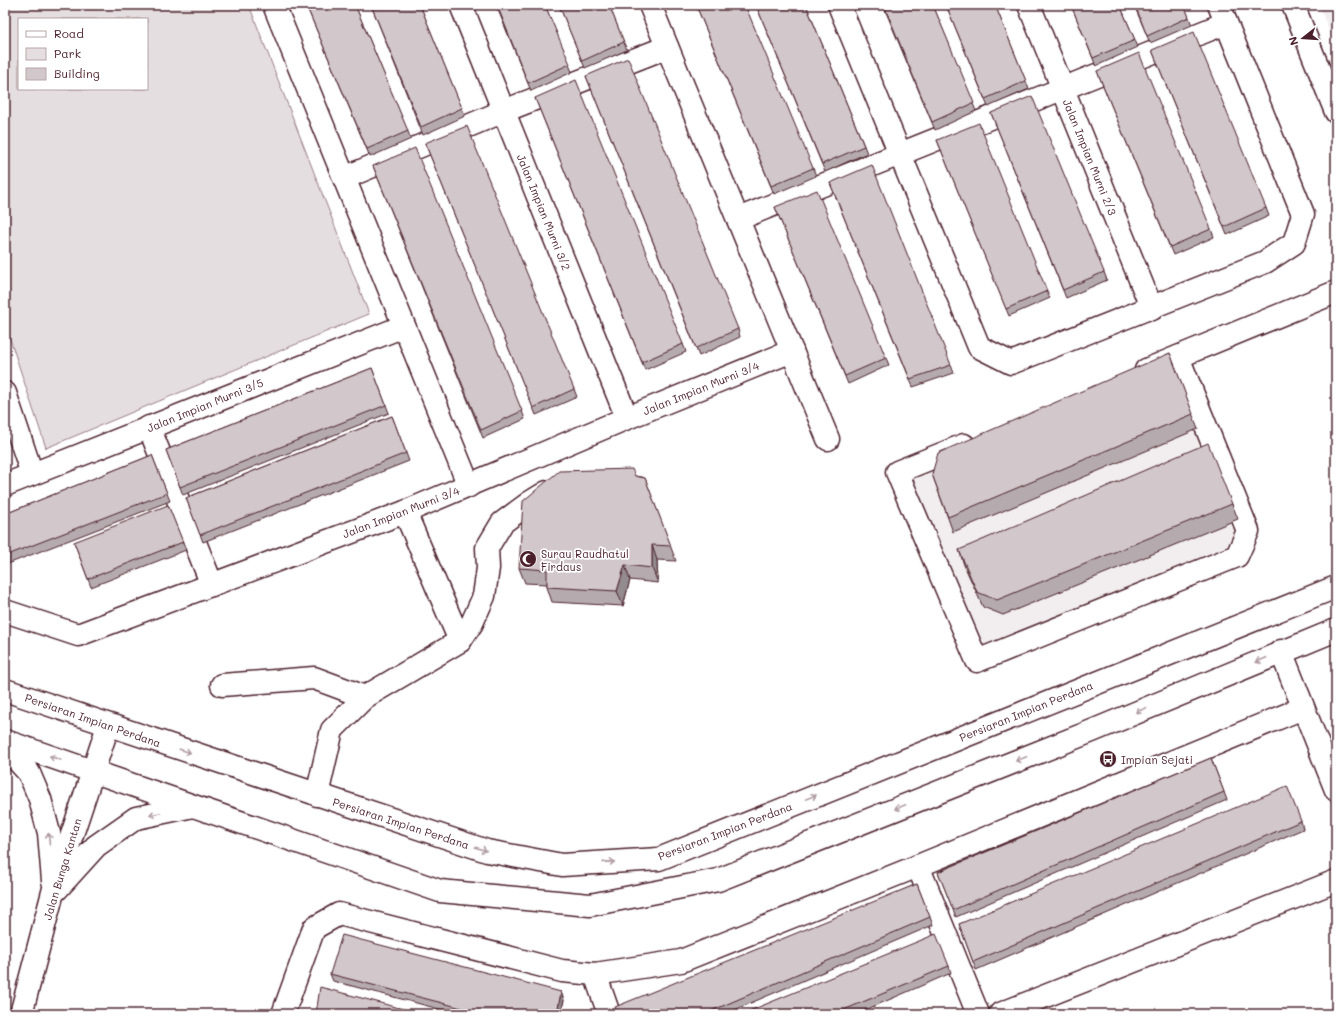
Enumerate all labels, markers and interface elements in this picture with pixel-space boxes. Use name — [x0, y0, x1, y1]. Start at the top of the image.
legend — [18, 18, 148, 90]
north arrow — [1283, 18, 1323, 58]
text: Road — [54, 25, 84, 41]
text: N — [1285, 35, 1301, 47]
text: Park — [54, 45, 81, 61]
text: Building — [54, 65, 100, 81]
street label: Jalan Impian Murni 2/3 — [1060, 97, 1120, 218]
street label: Jalan Impian Murni 3/2 — [514, 152, 574, 272]
street label: Jalan Impian Murni 3/4 — [641, 358, 762, 418]
street label: Jalan Impian Murni 3/5 — [145, 375, 265, 435]
street label: Jalan Impian Murni 3/4 — [340, 483, 462, 541]
place label: Surau Raudhatul Firdaus — [541, 546, 629, 574]
mosque icon: Surau Raudhatul Firdaus — [518, 549, 538, 569]
one-way arrow — [1255, 656, 1267, 664]
street label: Persiaran Impian Perdana — [957, 677, 1095, 745]
street label: Persiaran Impian Perdana — [23, 690, 163, 750]
one-way arrow — [1135, 707, 1147, 714]
one-way arrow — [178, 748, 190, 756]
bus stop icon: Impian Sejati — [1098, 749, 1118, 769]
place label: Impian Sejati — [1121, 752, 1193, 767]
one-way arrow — [49, 754, 61, 762]
one-way arrow — [1015, 756, 1027, 764]
one-way arrow — [805, 793, 817, 801]
street label: Persiaran Impian Perdana — [331, 794, 471, 852]
street label: Persiaran Impian Perdana — [656, 798, 794, 864]
one-way arrow — [894, 804, 906, 812]
one-way arrow — [149, 811, 162, 819]
street label: Jalan Bunga Kantan — [39, 816, 85, 922]
one-way arrow — [46, 833, 53, 846]
one-way arrow — [474, 846, 487, 853]
one-way arrow — [602, 858, 615, 865]

